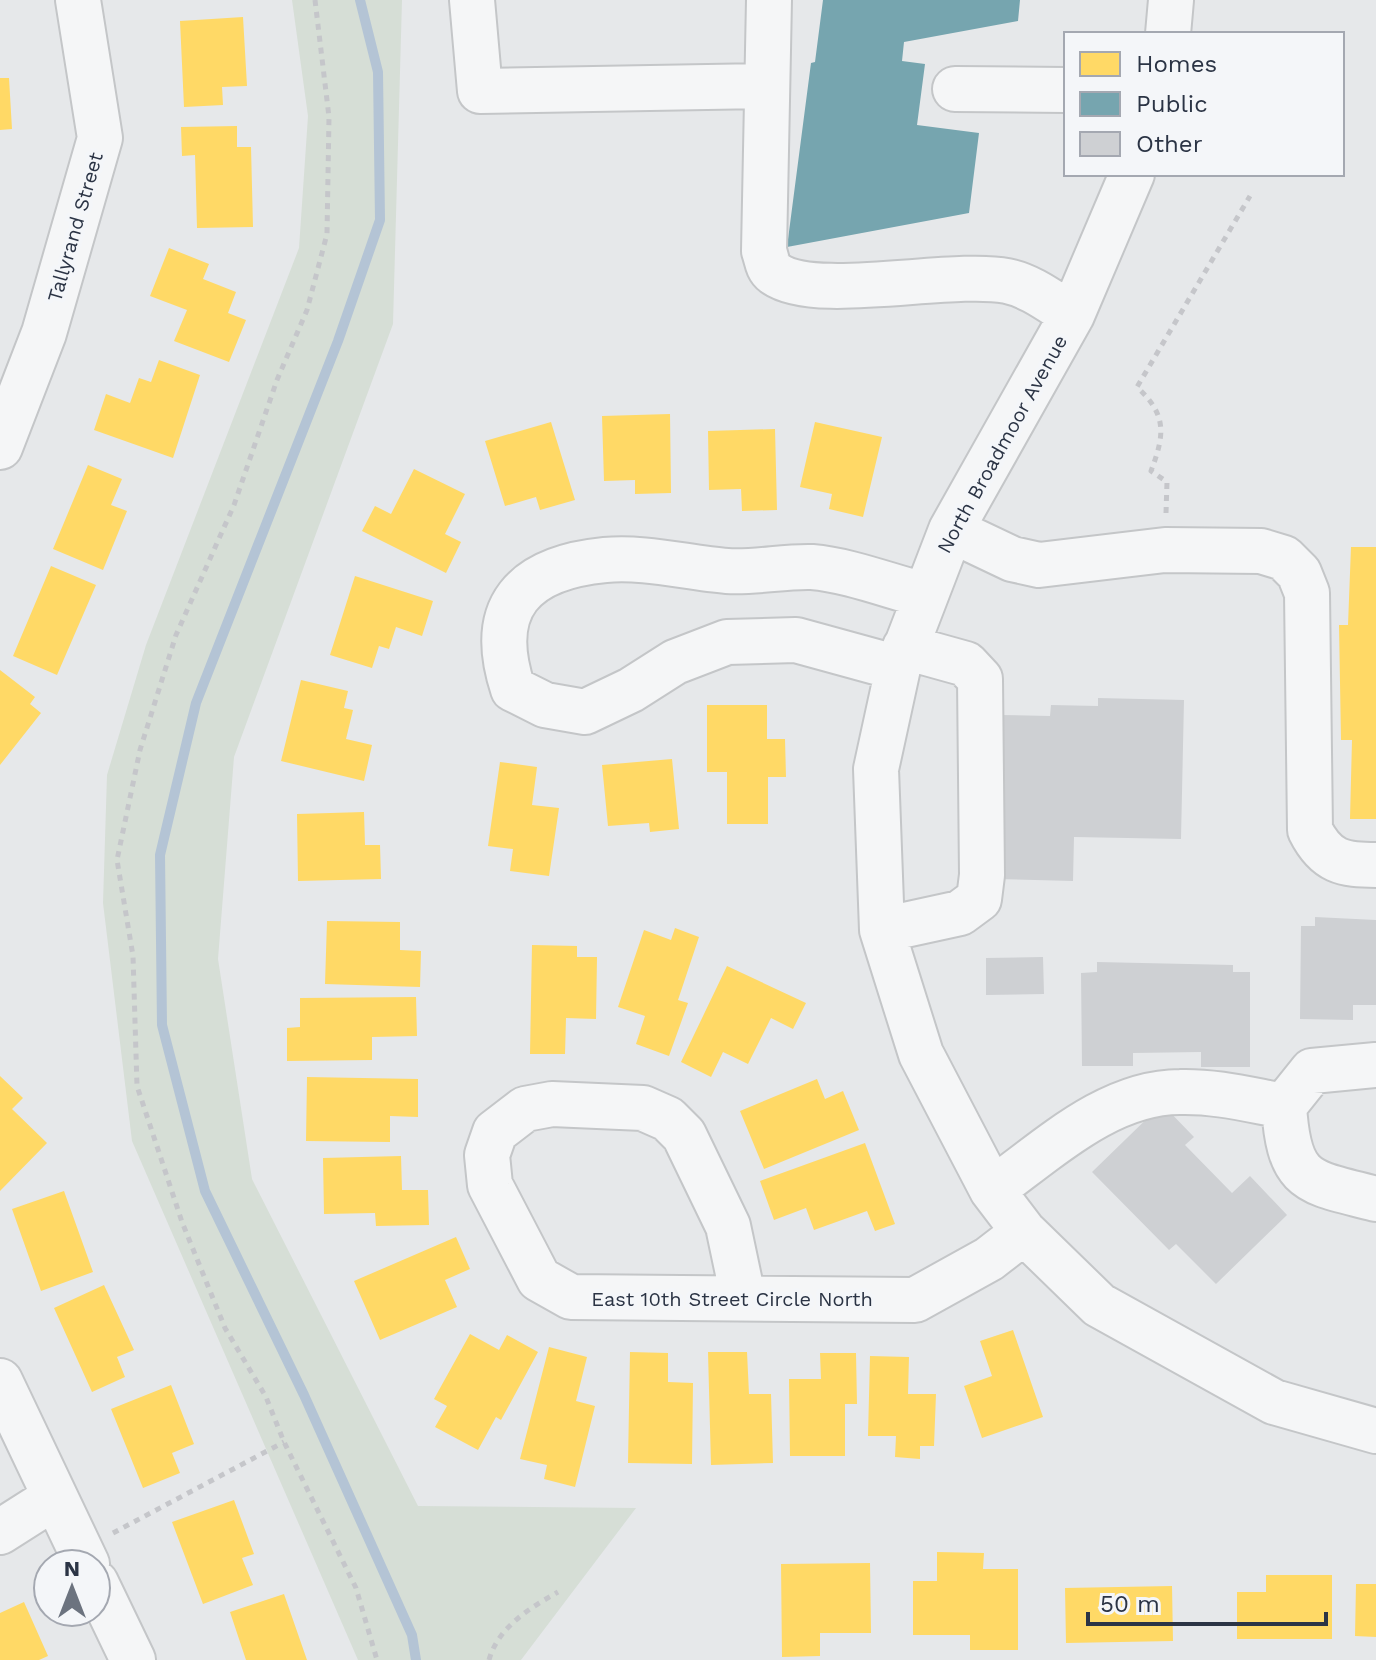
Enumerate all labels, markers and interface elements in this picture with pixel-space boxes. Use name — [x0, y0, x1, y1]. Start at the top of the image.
legend — [1064, 32, 1344, 176]
text: Homes — [1136, 50, 1217, 78]
text: Public — [1136, 90, 1208, 118]
text: Other — [1136, 130, 1203, 158]
street label: Tallyrand Street — [42, 149, 108, 305]
street label: North Broadmoor Avenue — [932, 331, 1072, 557]
street label: East 10th Street Circle North — [591, 1287, 873, 1311]
north arrow — [32, 1548, 112, 1628]
text: N — [64, 1556, 80, 1581]
scale bar — [1088, 1576, 1326, 1626]
text: 50 m — [1100, 1590, 1160, 1618]

